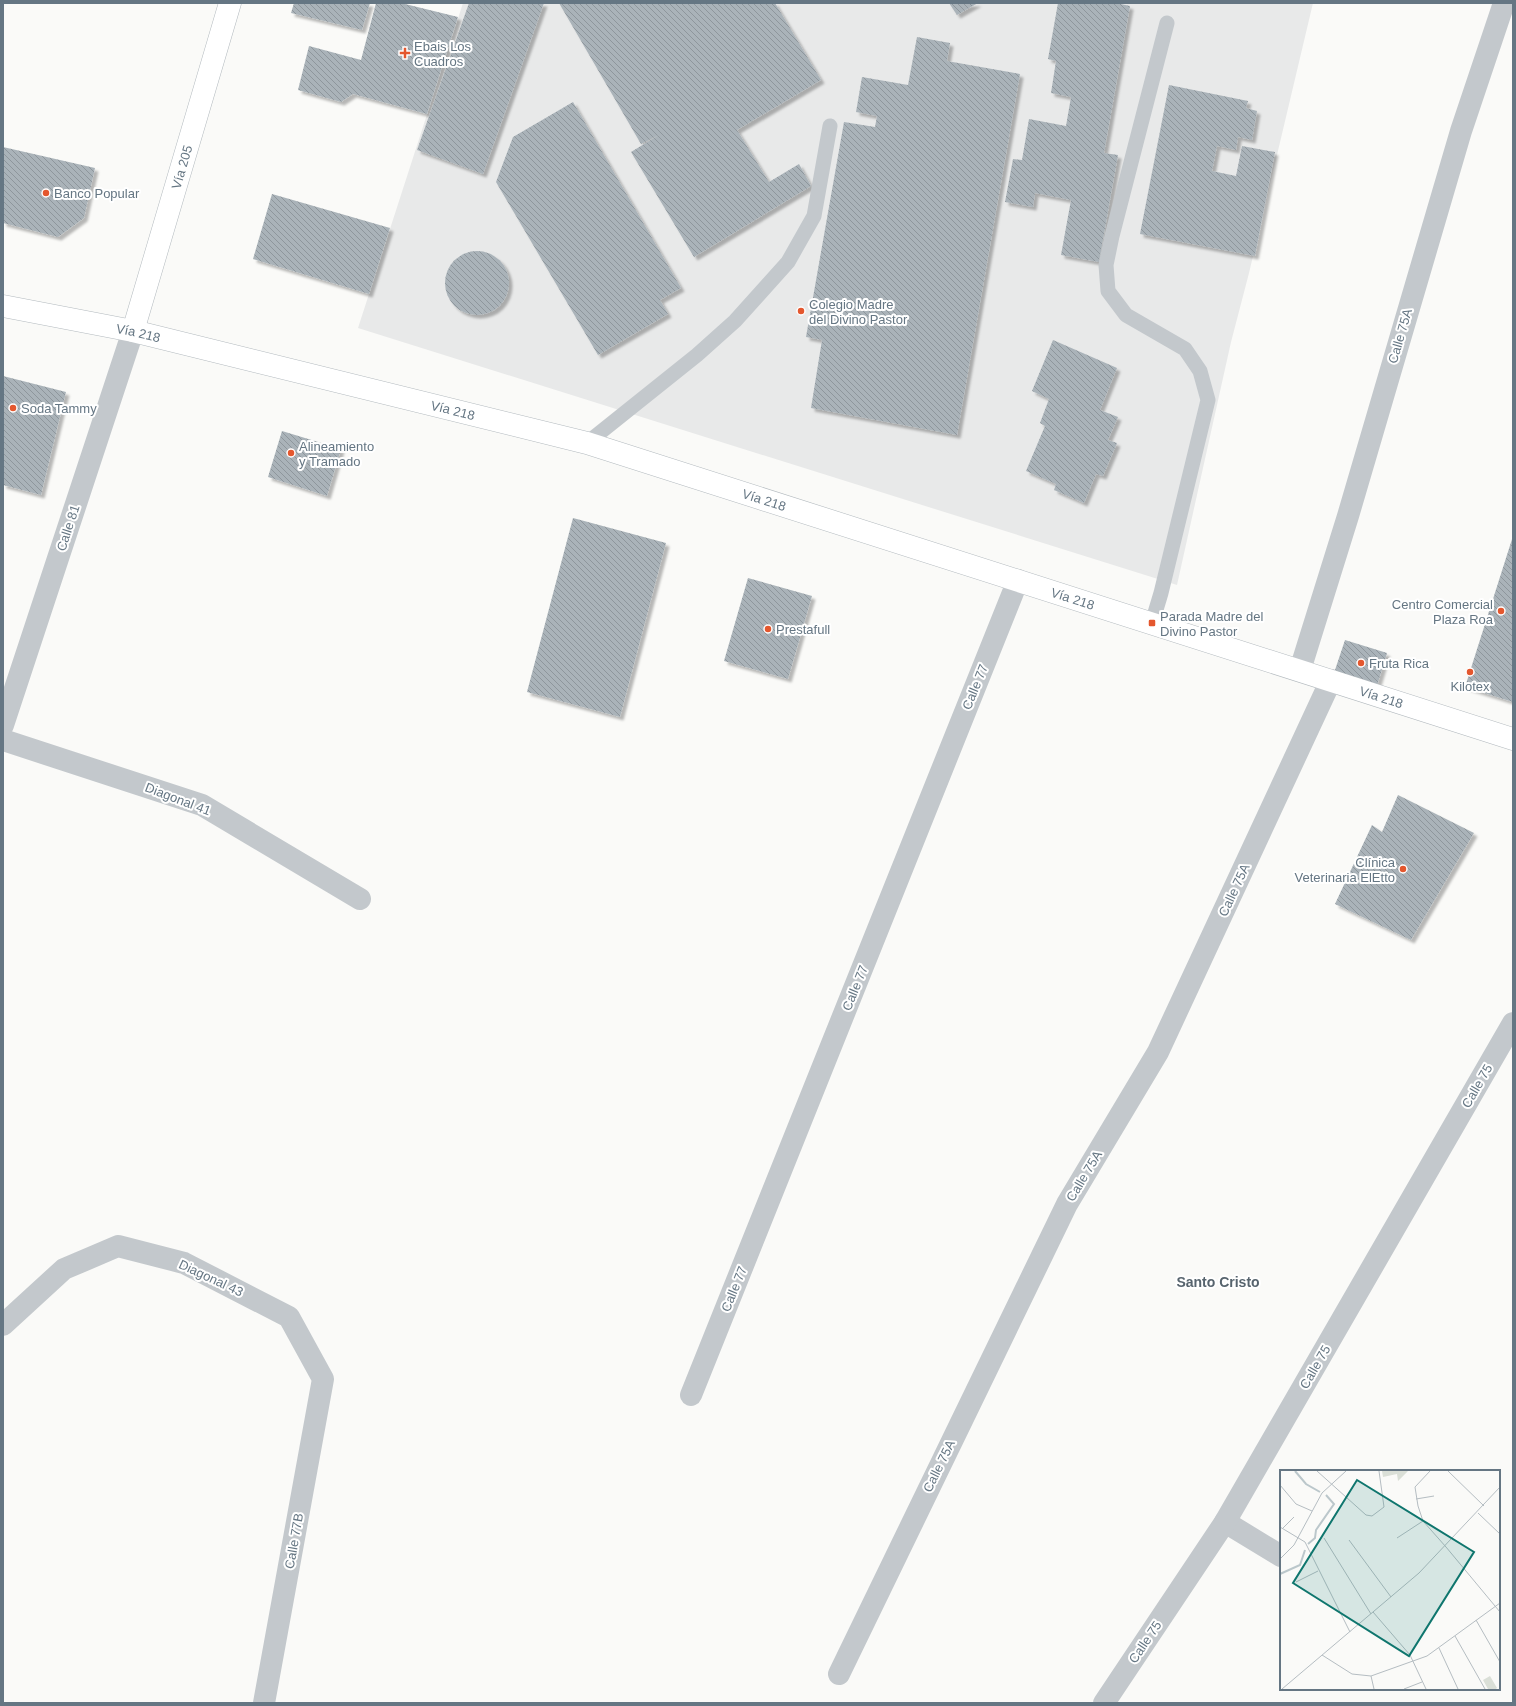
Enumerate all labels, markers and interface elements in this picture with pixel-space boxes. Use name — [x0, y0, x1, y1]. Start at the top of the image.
place label: Ebais Los Cuadros — [414, 39, 472, 69]
marker: Ebais Los Cuadros — [399, 47, 411, 59]
street label: Vía 205 — [168, 143, 195, 191]
place label: Banco Popular — [54, 186, 140, 201]
marker: Banco Popular — [41, 188, 51, 198]
place label: Colegio Madre del Divino Pastor — [809, 297, 908, 327]
marker: Colegio Madre del Divino Pastor — [796, 306, 806, 316]
street label: Calle 75A — [1385, 307, 1415, 365]
street label: Vía 218 — [115, 320, 162, 345]
street label: Vía 218 — [429, 397, 477, 423]
place label: Soda Tammy — [21, 401, 97, 416]
marker: Soda Tammy — [8, 403, 18, 413]
place label: Alineamiento y Tramado — [299, 439, 374, 469]
marker: Alineamiento y Tramado — [286, 448, 296, 458]
street label: Vía 218 — [741, 486, 788, 514]
street label: Calle 81 — [53, 503, 83, 553]
street label: Vía 218 — [1049, 584, 1096, 612]
place label: Centro Comercial Plaza Roa — [1392, 597, 1494, 627]
marker: Centro Comercial Plaza Roa — [1496, 606, 1506, 616]
place label: Parada Madre del Divino Pastor — [1160, 609, 1263, 639]
marker: Parada Madre del Divino Pastor — [1147, 618, 1157, 628]
place label: Prestafull — [776, 622, 830, 637]
marker: Prestafull — [763, 624, 773, 634]
place label: Fruta Rica — [1369, 656, 1430, 671]
marker: Fruta Rica — [1356, 658, 1366, 668]
street label: Calle 77 — [959, 662, 991, 712]
marker: Kilotex — [1465, 667, 1475, 677]
place label: Kilotex — [1450, 679, 1490, 694]
street label: Vía 218 — [1358, 683, 1405, 711]
street label: Diagonal 41 — [143, 780, 213, 818]
place label: Clínica Veterinaria ElEtto — [1295, 855, 1396, 885]
street label: Calle 75A — [1215, 861, 1253, 919]
marker: Clínica Veterinaria ElEtto — [1398, 864, 1408, 874]
street label: Calle 77 — [839, 963, 871, 1013]
street label: Calle 75 — [1459, 1062, 1495, 1110]
street label: Calle 75A — [1063, 1148, 1105, 1204]
street label: Diagonal 43 — [176, 1257, 246, 1299]
street label: Calle 77 — [718, 1264, 750, 1314]
district label: Santo Cristo — [1176, 1274, 1260, 1290]
street label: Calle 75 — [1297, 1343, 1333, 1391]
street label: Calle 75A — [920, 1437, 958, 1495]
inset map — [1280, 1470, 1500, 1690]
street label: Calle 77B — [282, 1512, 306, 1570]
street label: Calle 75 — [1125, 1618, 1165, 1666]

